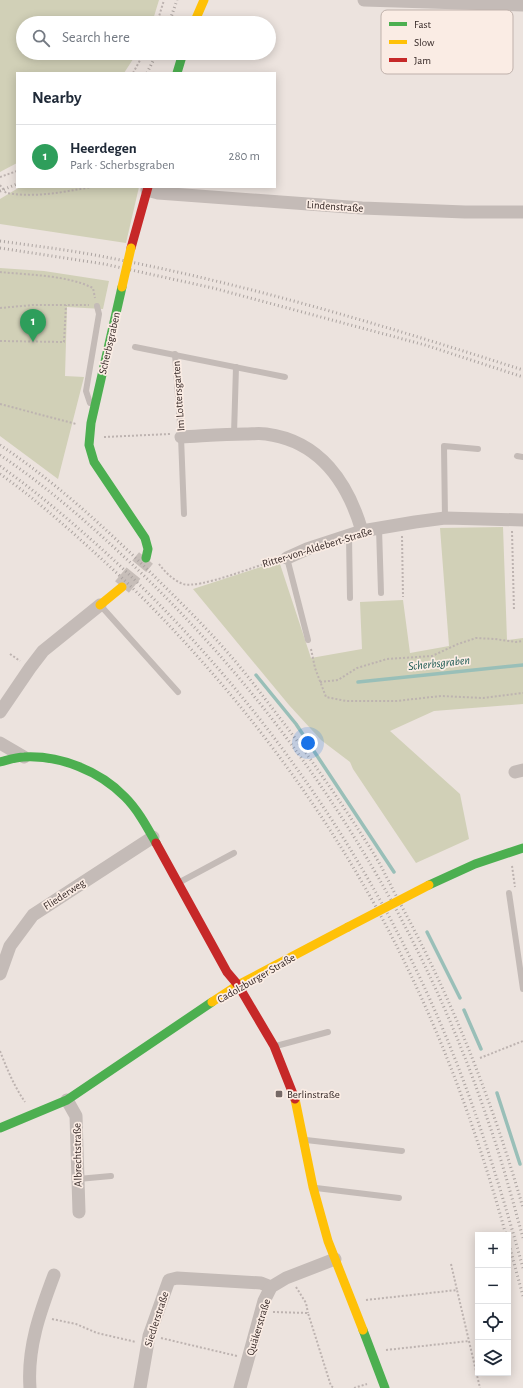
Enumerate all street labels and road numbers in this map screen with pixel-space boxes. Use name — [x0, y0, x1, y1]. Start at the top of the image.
street label: Lindenstraße — [306, 199, 364, 214]
street label: Scherbsgraben — [97, 311, 122, 375]
street label: Im Lottersgarten — [171, 360, 186, 432]
street label: Ritter-von-Aldebert-Straße — [261, 525, 373, 569]
street label: Fliederweg — [41, 877, 88, 912]
street label: Cadolzburger Straße — [215, 952, 297, 1005]
street label: Albrechtstraße — [71, 1123, 84, 1187]
street label: Siedlerstraße — [142, 1290, 171, 1348]
street label: Quäkerstraße — [245, 1298, 272, 1357]

